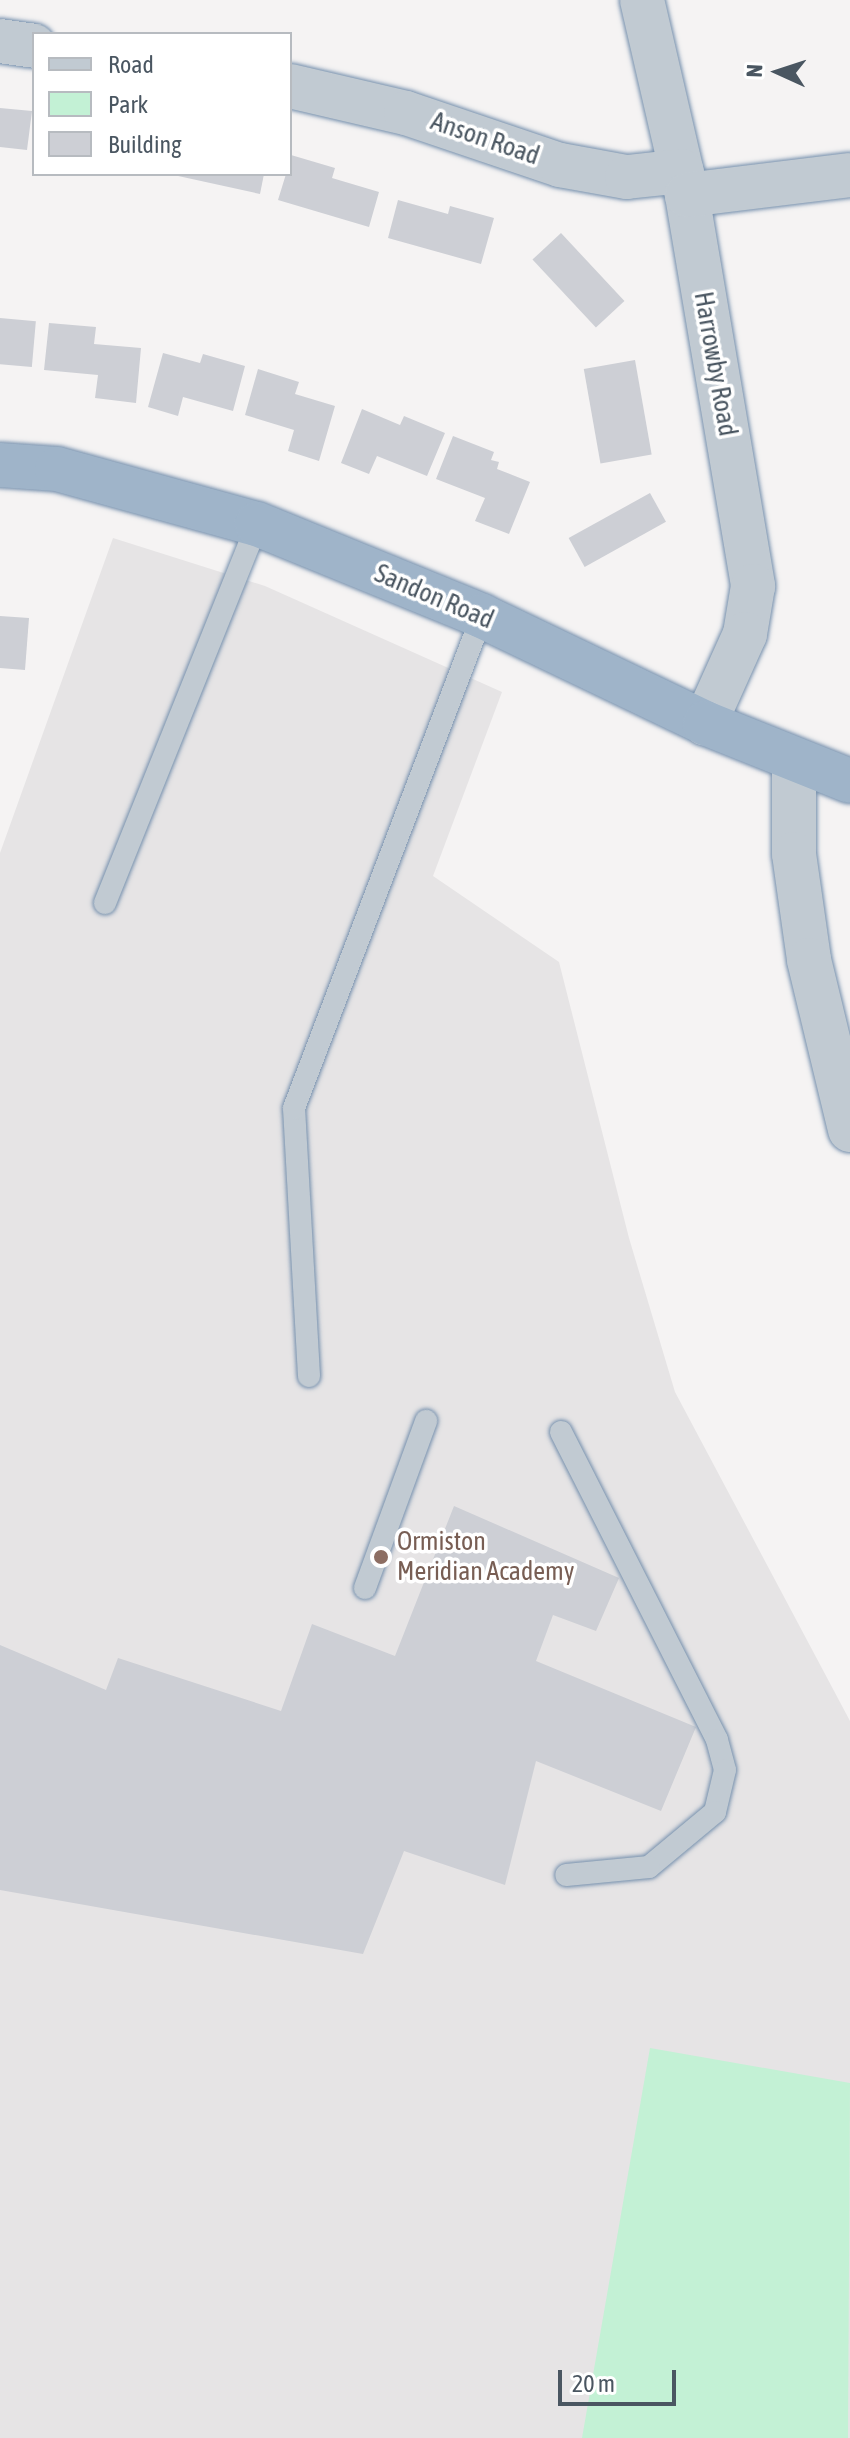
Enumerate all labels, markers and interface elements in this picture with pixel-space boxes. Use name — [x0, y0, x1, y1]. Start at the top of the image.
legend — [32, 32, 292, 176]
north arrow — [738, 32, 818, 112]
text: Road — [108, 51, 154, 78]
text: N — [741, 64, 767, 78]
text: Park — [108, 91, 148, 118]
street label: Anson Road — [427, 106, 543, 172]
text: Building — [108, 131, 181, 158]
street label: Harrowby Road — [687, 289, 743, 439]
street label: Sandon Road — [370, 558, 498, 636]
place label: Ormiston Meridian Academy — [397, 1526, 574, 1588]
marker: Ormiston Meridian Academy — [372, 1548, 390, 1566]
scale bar — [562, 2354, 680, 2404]
text: 20 m — [572, 2370, 615, 2397]

